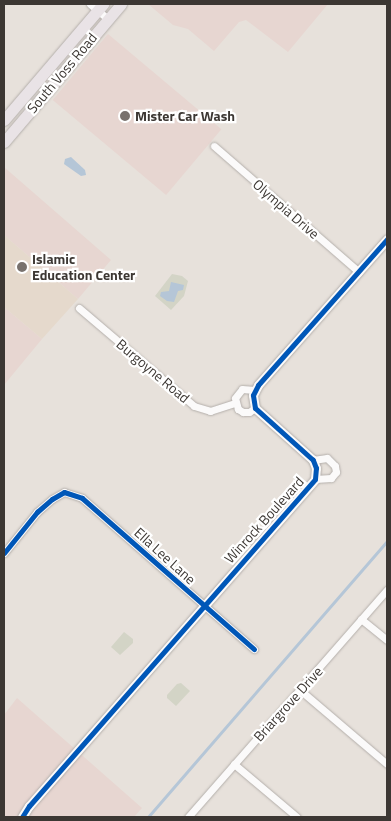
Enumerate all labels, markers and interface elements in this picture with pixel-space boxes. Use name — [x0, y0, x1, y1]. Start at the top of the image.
street label: South Voss Road — [24, 30, 100, 116]
place label: Mister Car Wash — [135, 108, 235, 124]
marker: Mister Car Wash — [119, 110, 131, 122]
street label: Olympia Drive — [250, 176, 322, 242]
place label: Islamic Education Center — [32, 251, 135, 284]
marker: Islamic Education Center — [16, 261, 28, 273]
street label: Burgoyne Road — [113, 336, 193, 406]
street label: Winrock Boulevard — [221, 473, 307, 567]
street label: Ella Lee Lane — [131, 524, 199, 588]
street label: Briargrove Drive — [250, 663, 326, 745]

